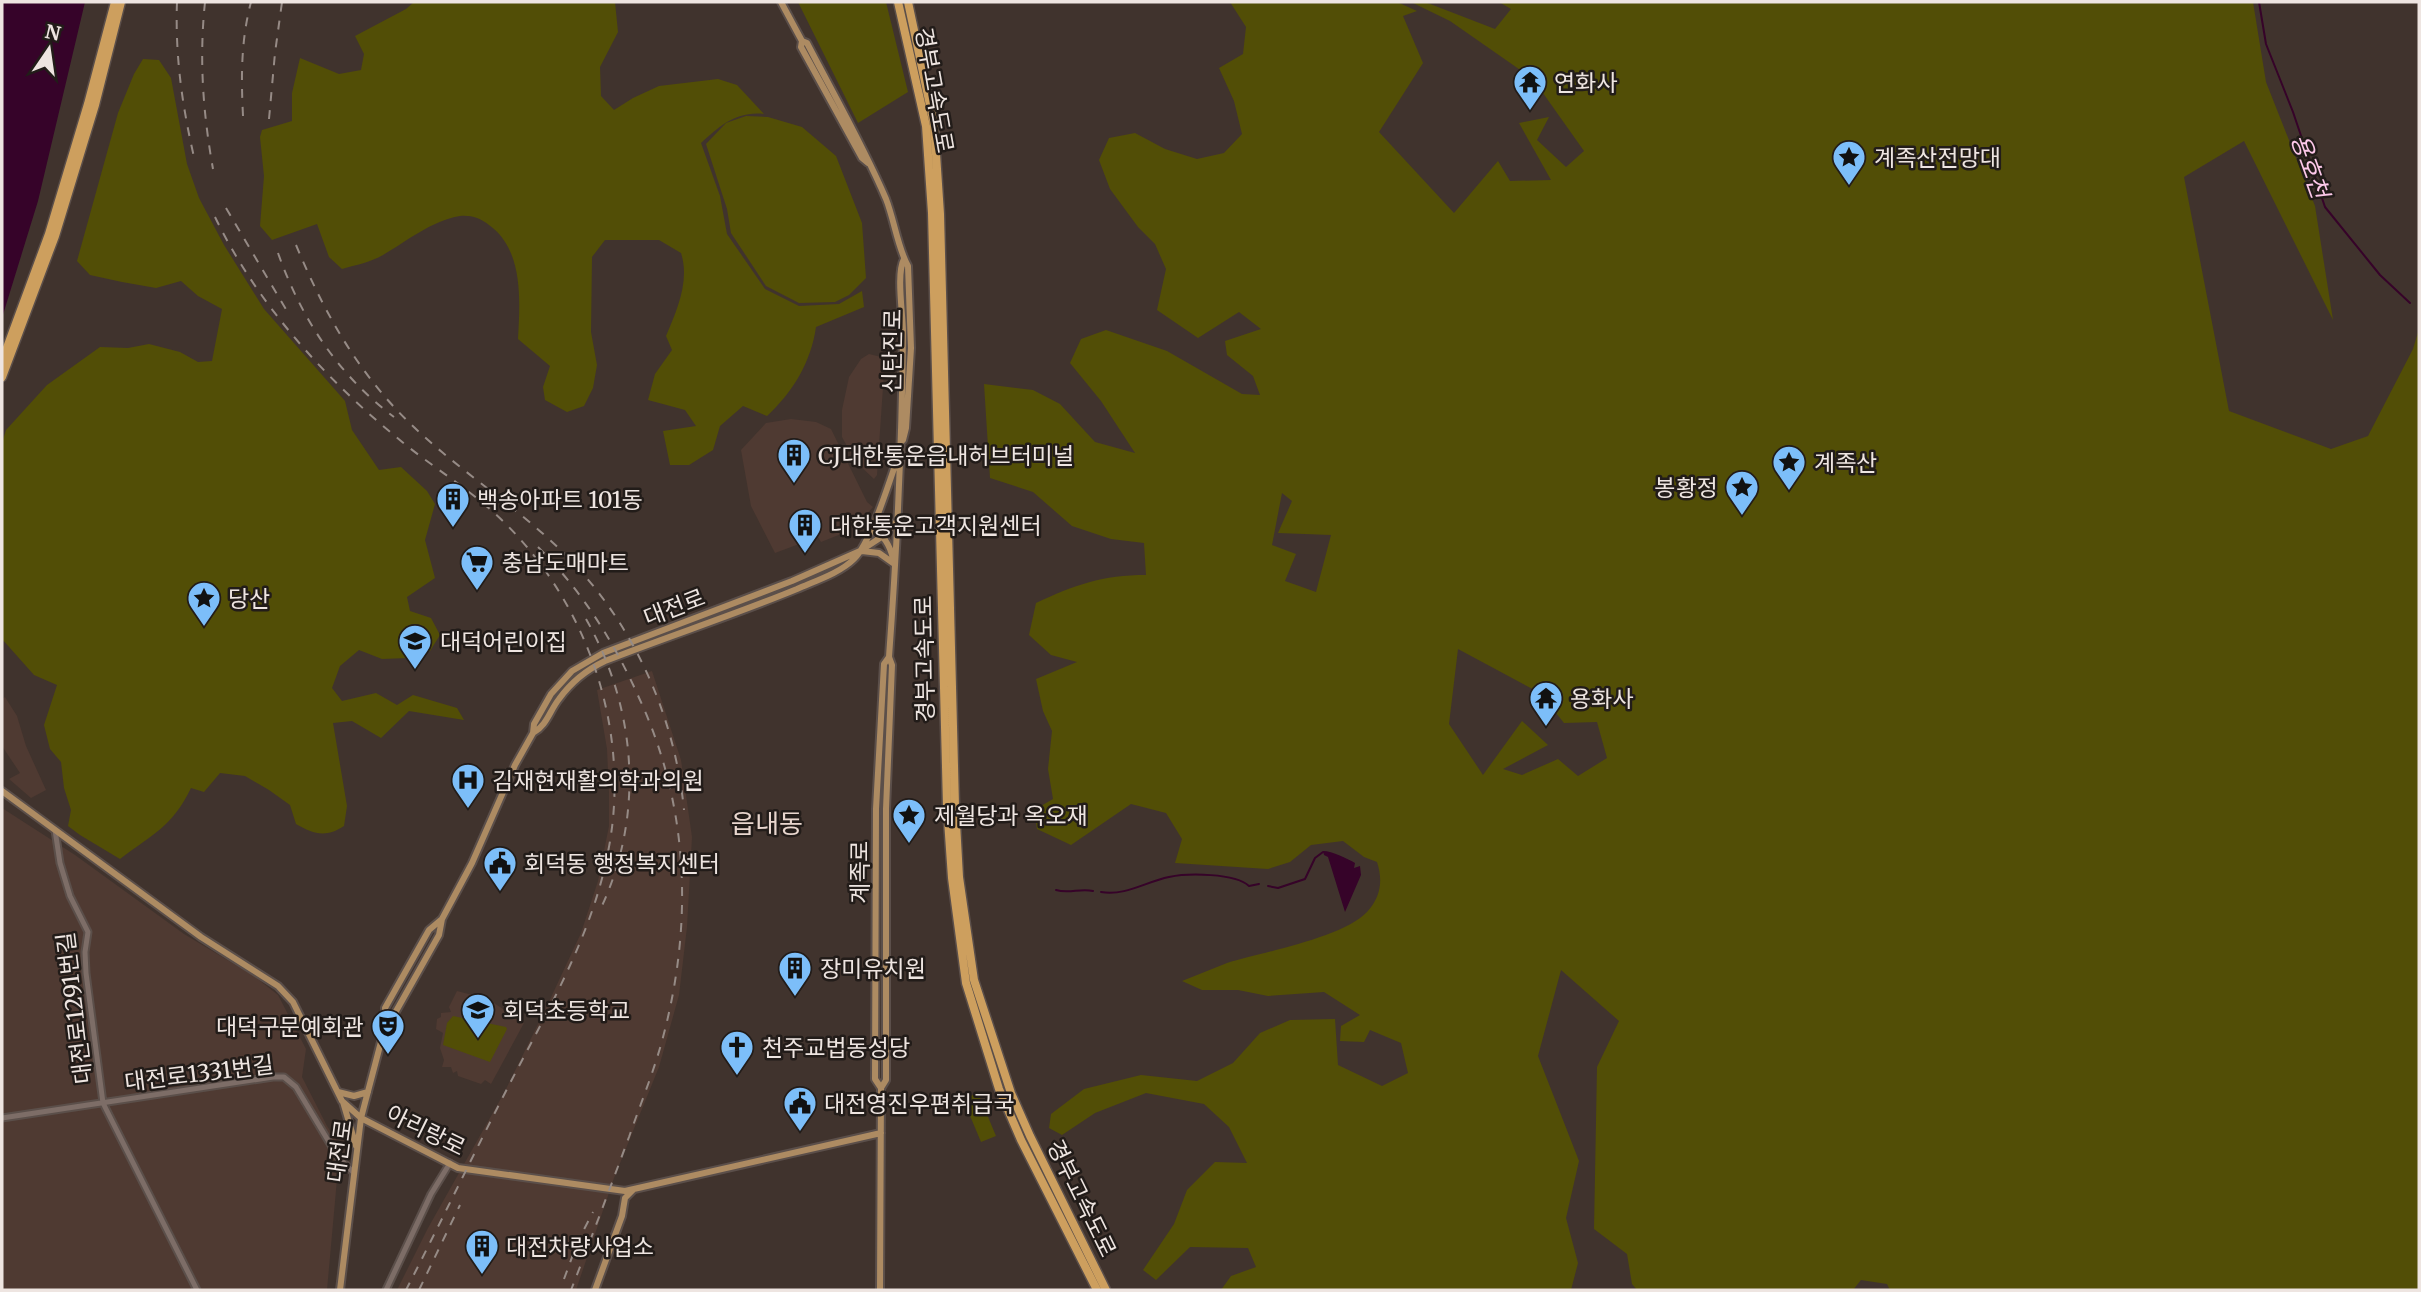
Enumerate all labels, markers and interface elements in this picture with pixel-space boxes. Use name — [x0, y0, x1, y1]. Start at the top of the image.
north arrow — [14, 14, 84, 84]
text: N — [43, 19, 63, 46]
street label: 경부고속도로 — [910, 25, 960, 155]
temple icon: 연화사 — [1511, 63, 1549, 112]
place label: 연화사 — [1554, 68, 1617, 97]
water label: 용호천 — [2284, 130, 2337, 205]
place icon: 계족산전망대 — [1830, 138, 1868, 187]
place label: 계족산전망대 — [1874, 143, 2001, 172]
street label: 신탄진로 — [877, 308, 907, 394]
building icon: CJ대한통운읍내허브터미널 — [775, 436, 813, 485]
place label: CJ대한통운읍내허브터미널 — [818, 441, 1074, 470]
place icon: 계족산 — [1770, 443, 1808, 492]
place label: 계족산 — [1814, 448, 1877, 477]
place icon: 봉황정 — [1723, 468, 1761, 517]
place label: 봉황정 — [1655, 473, 1718, 502]
building icon: 백송아파트 101동 — [434, 480, 472, 529]
place label: 백송아파트 101동 — [477, 485, 643, 514]
building icon: 대한통운고객지원센터 — [786, 506, 824, 555]
place label: 대한통운고객지원센터 — [830, 511, 1042, 540]
supermarket icon: 충남도매마트 — [458, 543, 496, 592]
place label: 충남도매마트 — [502, 548, 629, 577]
place icon: 당산 — [185, 579, 223, 628]
street label: 대전로 — [639, 582, 709, 632]
place label: 당산 — [228, 584, 270, 613]
street label: 경부고속도로 — [908, 595, 940, 723]
school or university icon: 대덕어린이집 — [396, 622, 434, 671]
place label: 대덕어린이집 — [440, 627, 567, 656]
temple icon: 용화사 — [1527, 679, 1565, 728]
place label: 용화사 — [1570, 684, 1633, 713]
hospital icon: 김재현재활의학과의원 — [449, 761, 487, 810]
place label: 김재현재활의학과의원 — [492, 766, 704, 795]
place icon: 제월당과 옥오재 — [890, 796, 928, 845]
place label: 제월당과 옥오재 — [934, 801, 1088, 830]
district label: 읍내동 — [731, 807, 803, 840]
street label: 계족로 — [845, 840, 874, 904]
public building icon: 회덕동 행정복지센터 — [481, 844, 519, 893]
place label: 회덕동 행정복지센터 — [524, 849, 720, 878]
street label: 대전로1291번길 — [50, 931, 98, 1085]
building icon: 장미유치원 — [776, 949, 814, 998]
place label: 장미유치원 — [820, 954, 926, 983]
school or university icon: 회덕초등학교 — [459, 991, 497, 1040]
place label: 회덕초등학교 — [503, 996, 630, 1025]
theatre icon: 대덕구문예회관 — [369, 1007, 407, 1056]
place label: 대덕구문예회관 — [216, 1012, 364, 1041]
church icon: 천주교법동성당 — [718, 1028, 756, 1077]
place label: 천주교법동성당 — [762, 1033, 910, 1062]
street label: 대전로1331번길 — [123, 1049, 275, 1097]
public building icon: 대전영진우편취급국 — [781, 1084, 819, 1133]
place label: 대전영진우편취급국 — [824, 1089, 1014, 1118]
street label: 아리랑로 — [382, 1098, 470, 1162]
street label: 대전로 — [320, 1118, 358, 1184]
street label: 경부고속도로 — [1041, 1135, 1123, 1261]
building icon: 대전차량사업소 — [463, 1227, 501, 1276]
place label: 대전차량사업소 — [506, 1232, 654, 1261]

